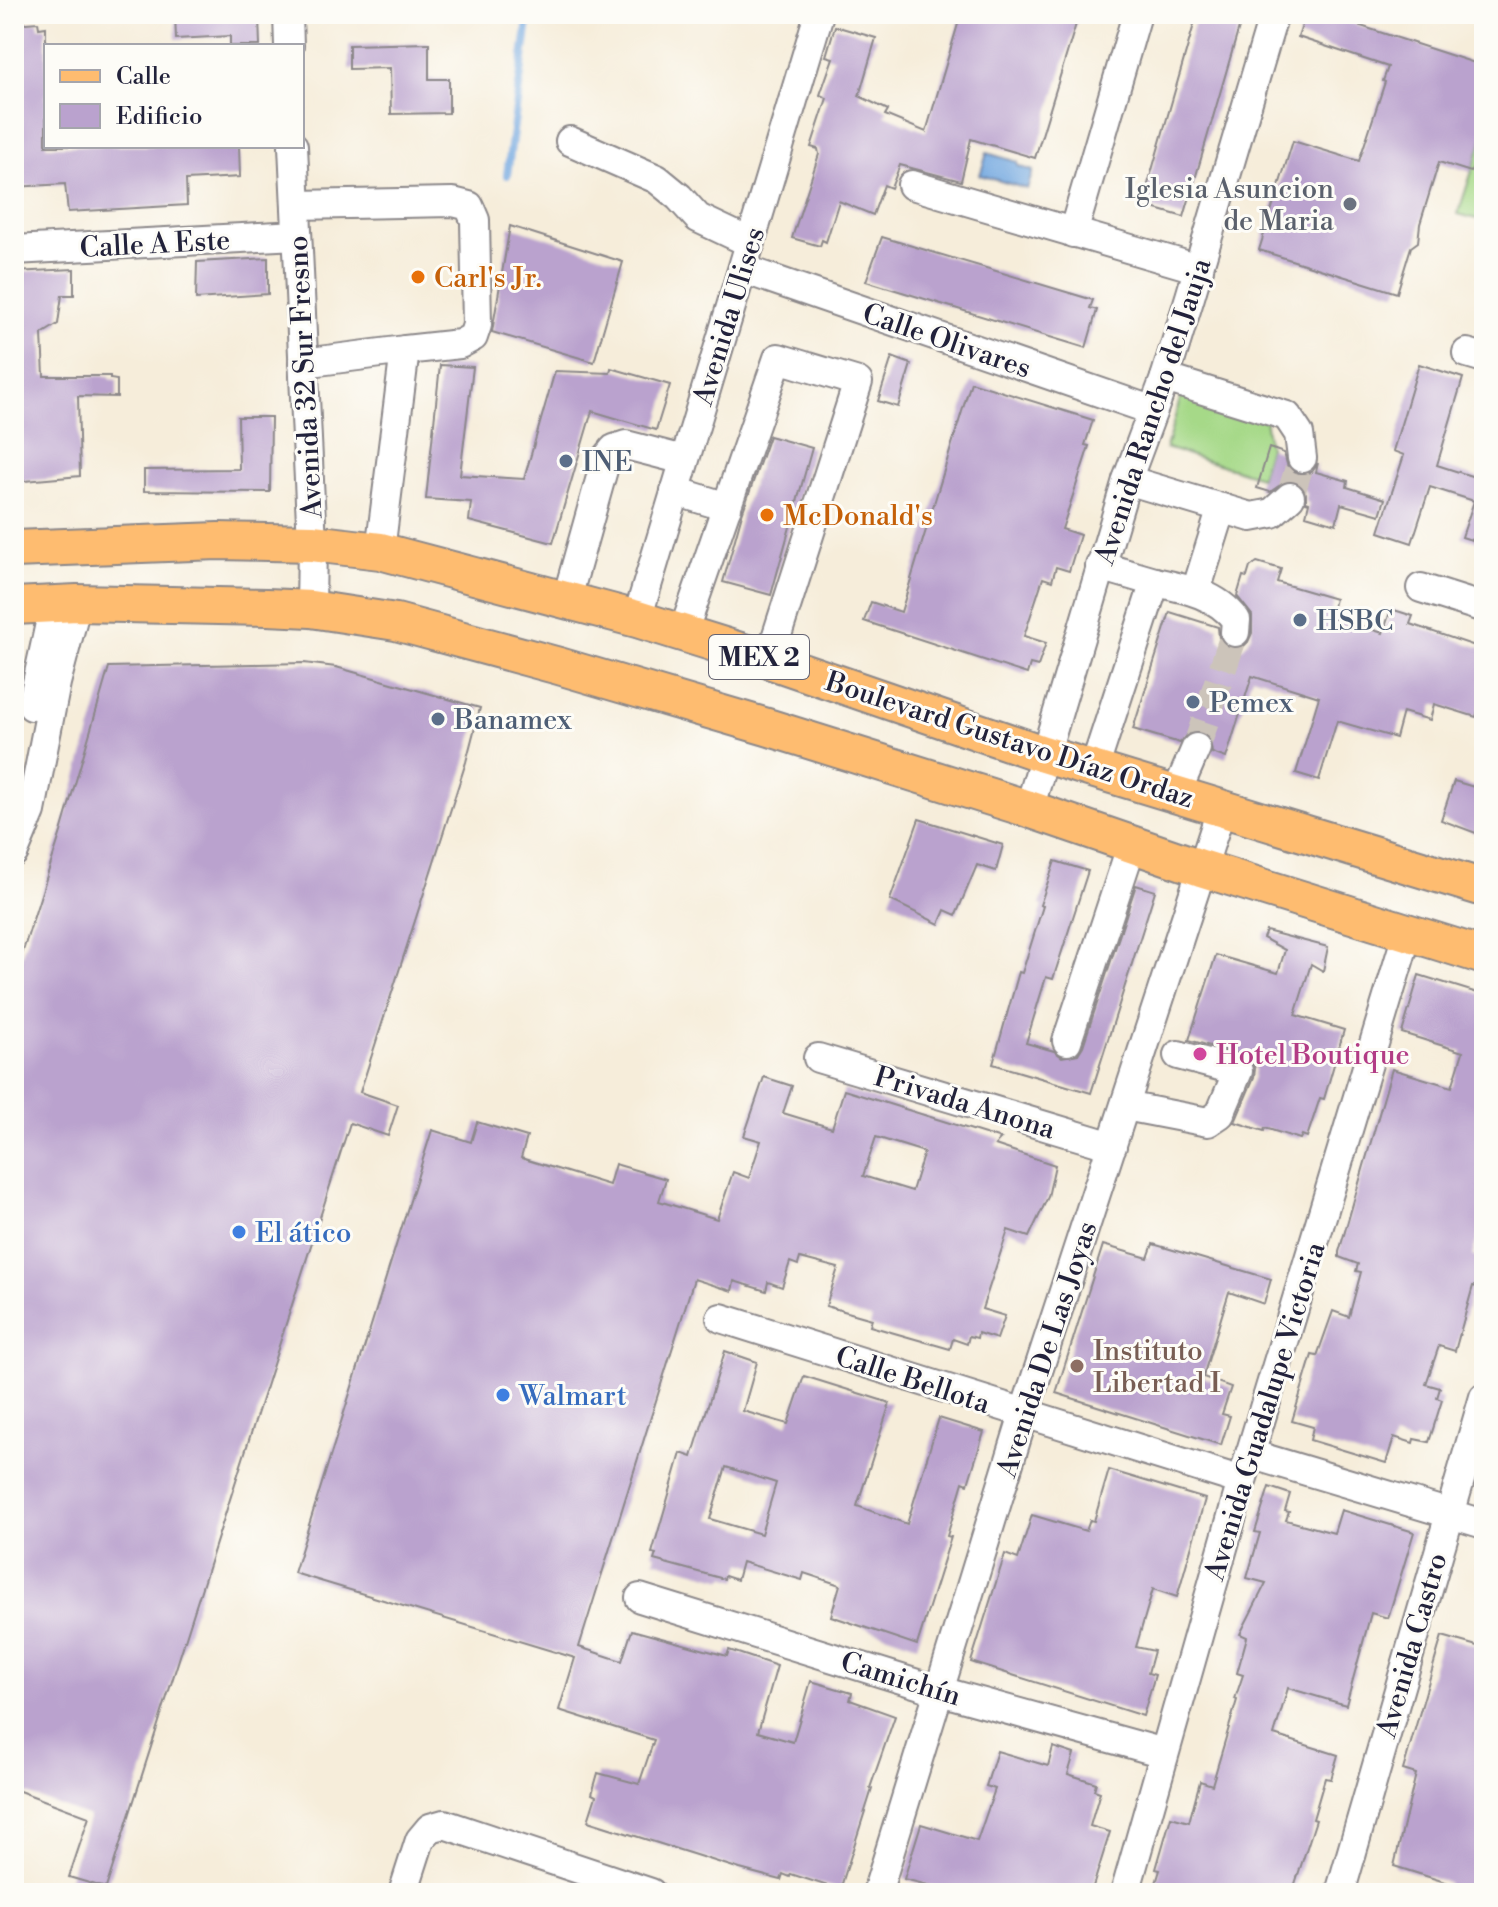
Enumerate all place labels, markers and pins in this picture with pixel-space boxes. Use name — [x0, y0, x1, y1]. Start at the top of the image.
place label: Iglesia Asuncion de Maria — [1125, 172, 1335, 239]
marker: Iglesia Asuncion de Maria — [1341, 195, 1359, 213]
place label: Carl's Jr. — [434, 261, 542, 296]
marker: Carl's Jr. — [409, 268, 427, 286]
place label: INE — [582, 445, 633, 480]
marker: INE — [557, 452, 575, 470]
place label: McDonald's — [783, 499, 933, 534]
marker: McDonald's — [758, 506, 776, 524]
place label: HSBC — [1316, 604, 1393, 639]
marker: HSBC — [1291, 611, 1309, 629]
place label: Pemex — [1209, 686, 1294, 721]
marker: Pemex — [1184, 693, 1202, 711]
place label: Banamex — [453, 703, 572, 738]
marker: Banamex — [429, 710, 447, 728]
place label: Hotel Boutique — [1216, 1038, 1410, 1073]
marker: Hotel Boutique — [1191, 1045, 1209, 1063]
place label: El ático — [255, 1216, 352, 1251]
marker: El ático — [230, 1223, 248, 1241]
place label: Instituto Libertad I — [1093, 1334, 1221, 1401]
marker: Instituto Libertad I — [1068, 1357, 1086, 1375]
place label: Walmart — [518, 1379, 627, 1414]
marker: Walmart — [494, 1386, 512, 1404]

